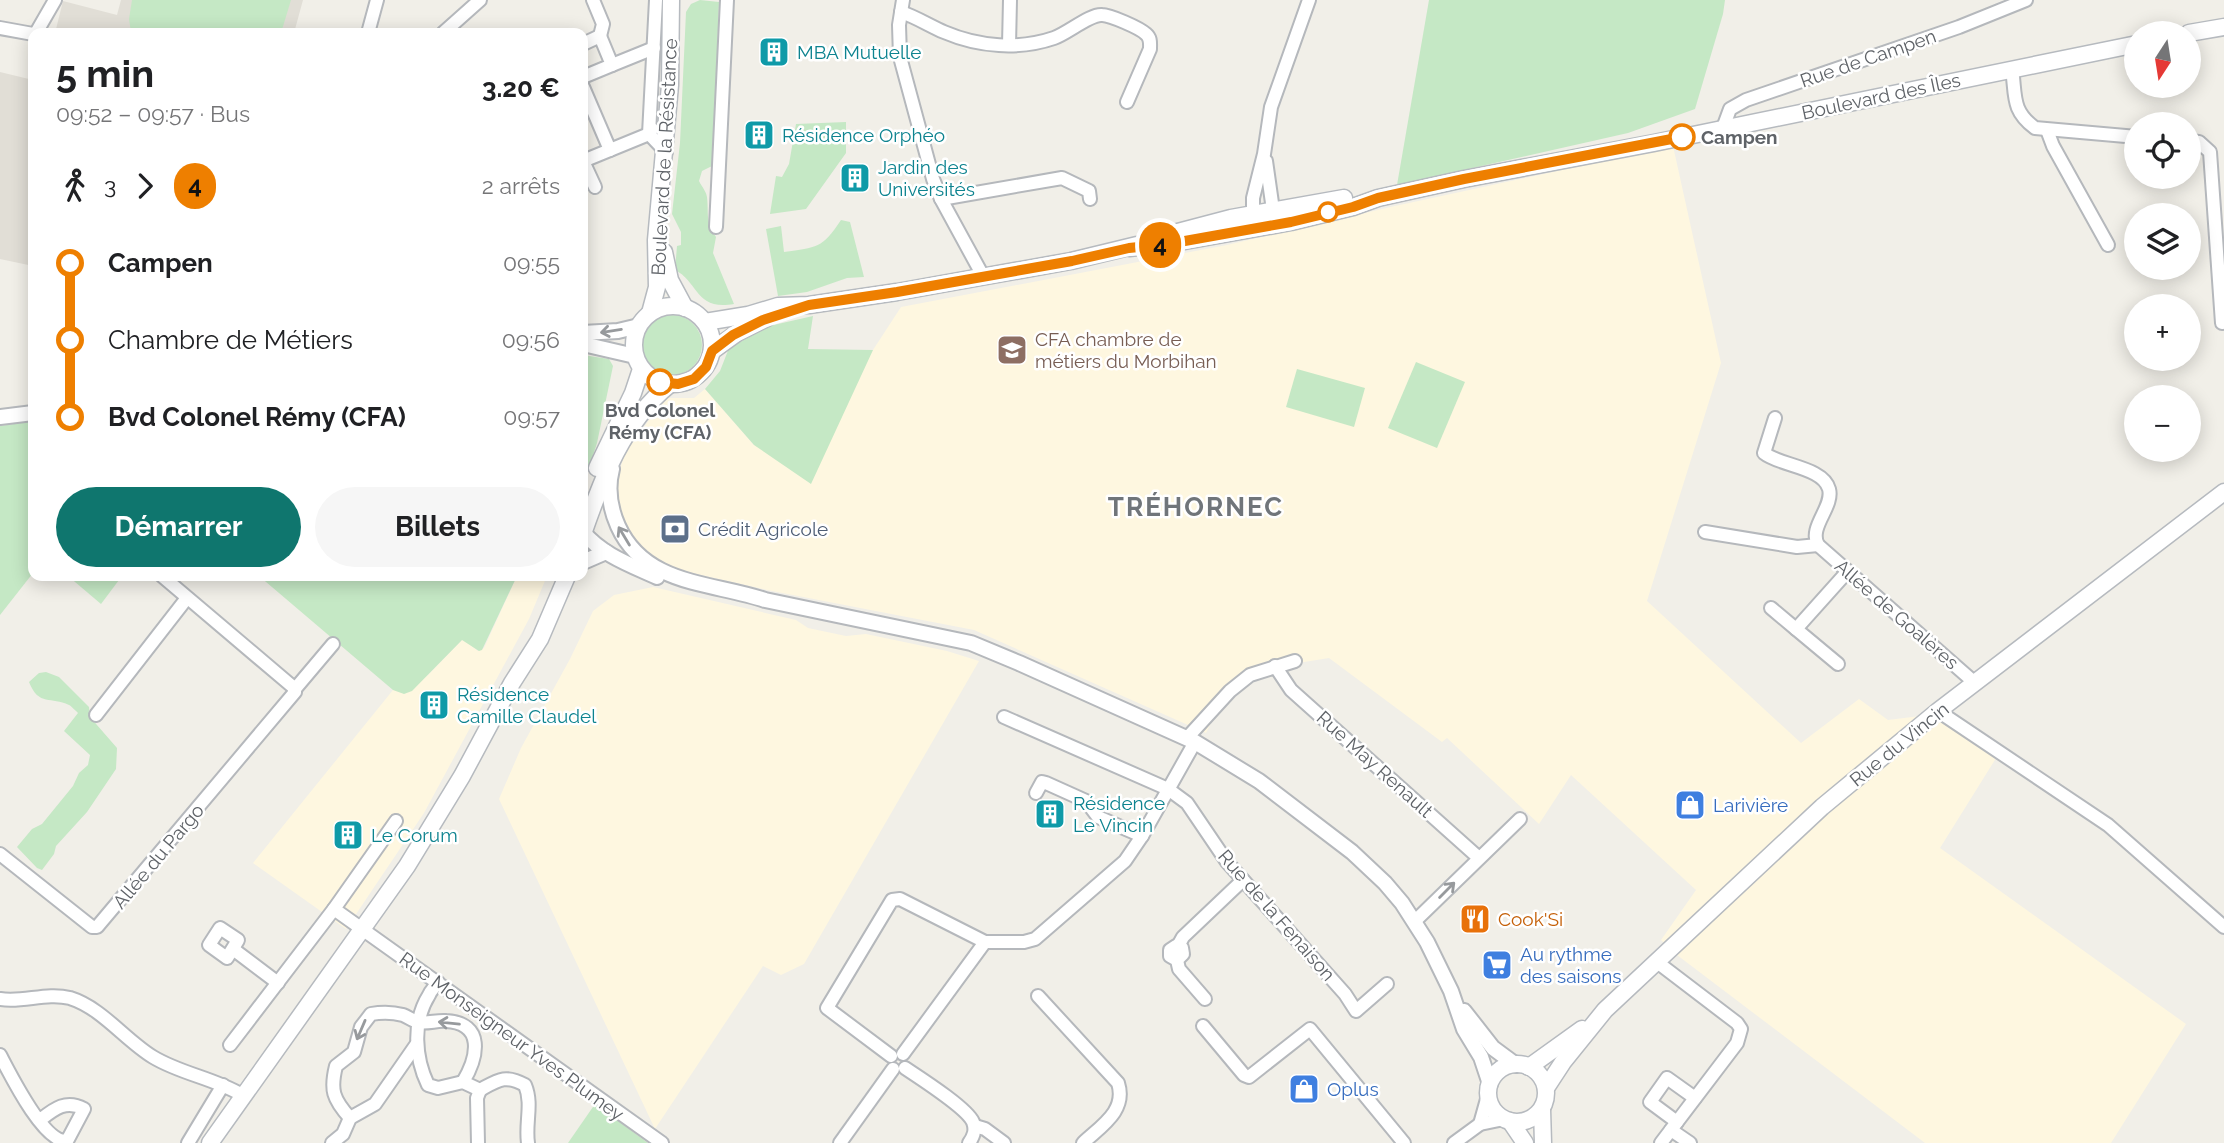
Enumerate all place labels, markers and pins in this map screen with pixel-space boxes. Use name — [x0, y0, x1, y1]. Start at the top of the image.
building icon: MBA Mutuelle — [757, 35, 791, 69]
place label: MBA Mutuelle — [797, 41, 921, 63]
building icon: Résidence Orphéo — [742, 118, 776, 152]
place label: Résidence Orphéo — [782, 124, 945, 146]
marker: Campen — [1669, 124, 1695, 150]
place label: Campen — [1701, 126, 1778, 148]
place label: Jardin des Universités — [878, 156, 975, 200]
building icon: Jardin des Universités — [838, 161, 872, 195]
unlabelled marker — [1318, 202, 1338, 222]
place label: CFA chambre de métiers du Morbihan — [1035, 328, 1217, 372]
school or university icon: CFA chambre de métiers du Morbihan — [995, 333, 1029, 367]
marker: Bvd Colonel Rémy (CFA) — [647, 369, 673, 395]
place label: Bvd Colonel Rémy (CFA) — [605, 399, 716, 443]
bank icon: Crédit Agricole — [658, 512, 692, 546]
place label: Crédit Agricole — [698, 518, 828, 540]
place label: Résidence Camille Claudel — [457, 683, 597, 727]
building icon: Résidence Camille Claudel — [417, 688, 451, 722]
shop icon: Larivière — [1673, 788, 1707, 822]
place label: Résidence Le Vincin — [1073, 792, 1165, 836]
place label: Larivière — [1713, 794, 1788, 816]
building icon: Résidence Le Vincin — [1033, 797, 1067, 831]
building icon: Le Corum — [331, 818, 365, 852]
place label: Le Corum — [371, 824, 458, 846]
restaurant icon: Cook'Si — [1458, 902, 1492, 936]
place label: Cook'Si — [1498, 908, 1563, 930]
place label: Au rythme des saisons — [1520, 943, 1621, 987]
supermarket icon: Au rythme des saisons — [1480, 948, 1514, 982]
shop icon: Oplus — [1287, 1072, 1321, 1106]
place label: Oplus — [1327, 1078, 1379, 1100]

